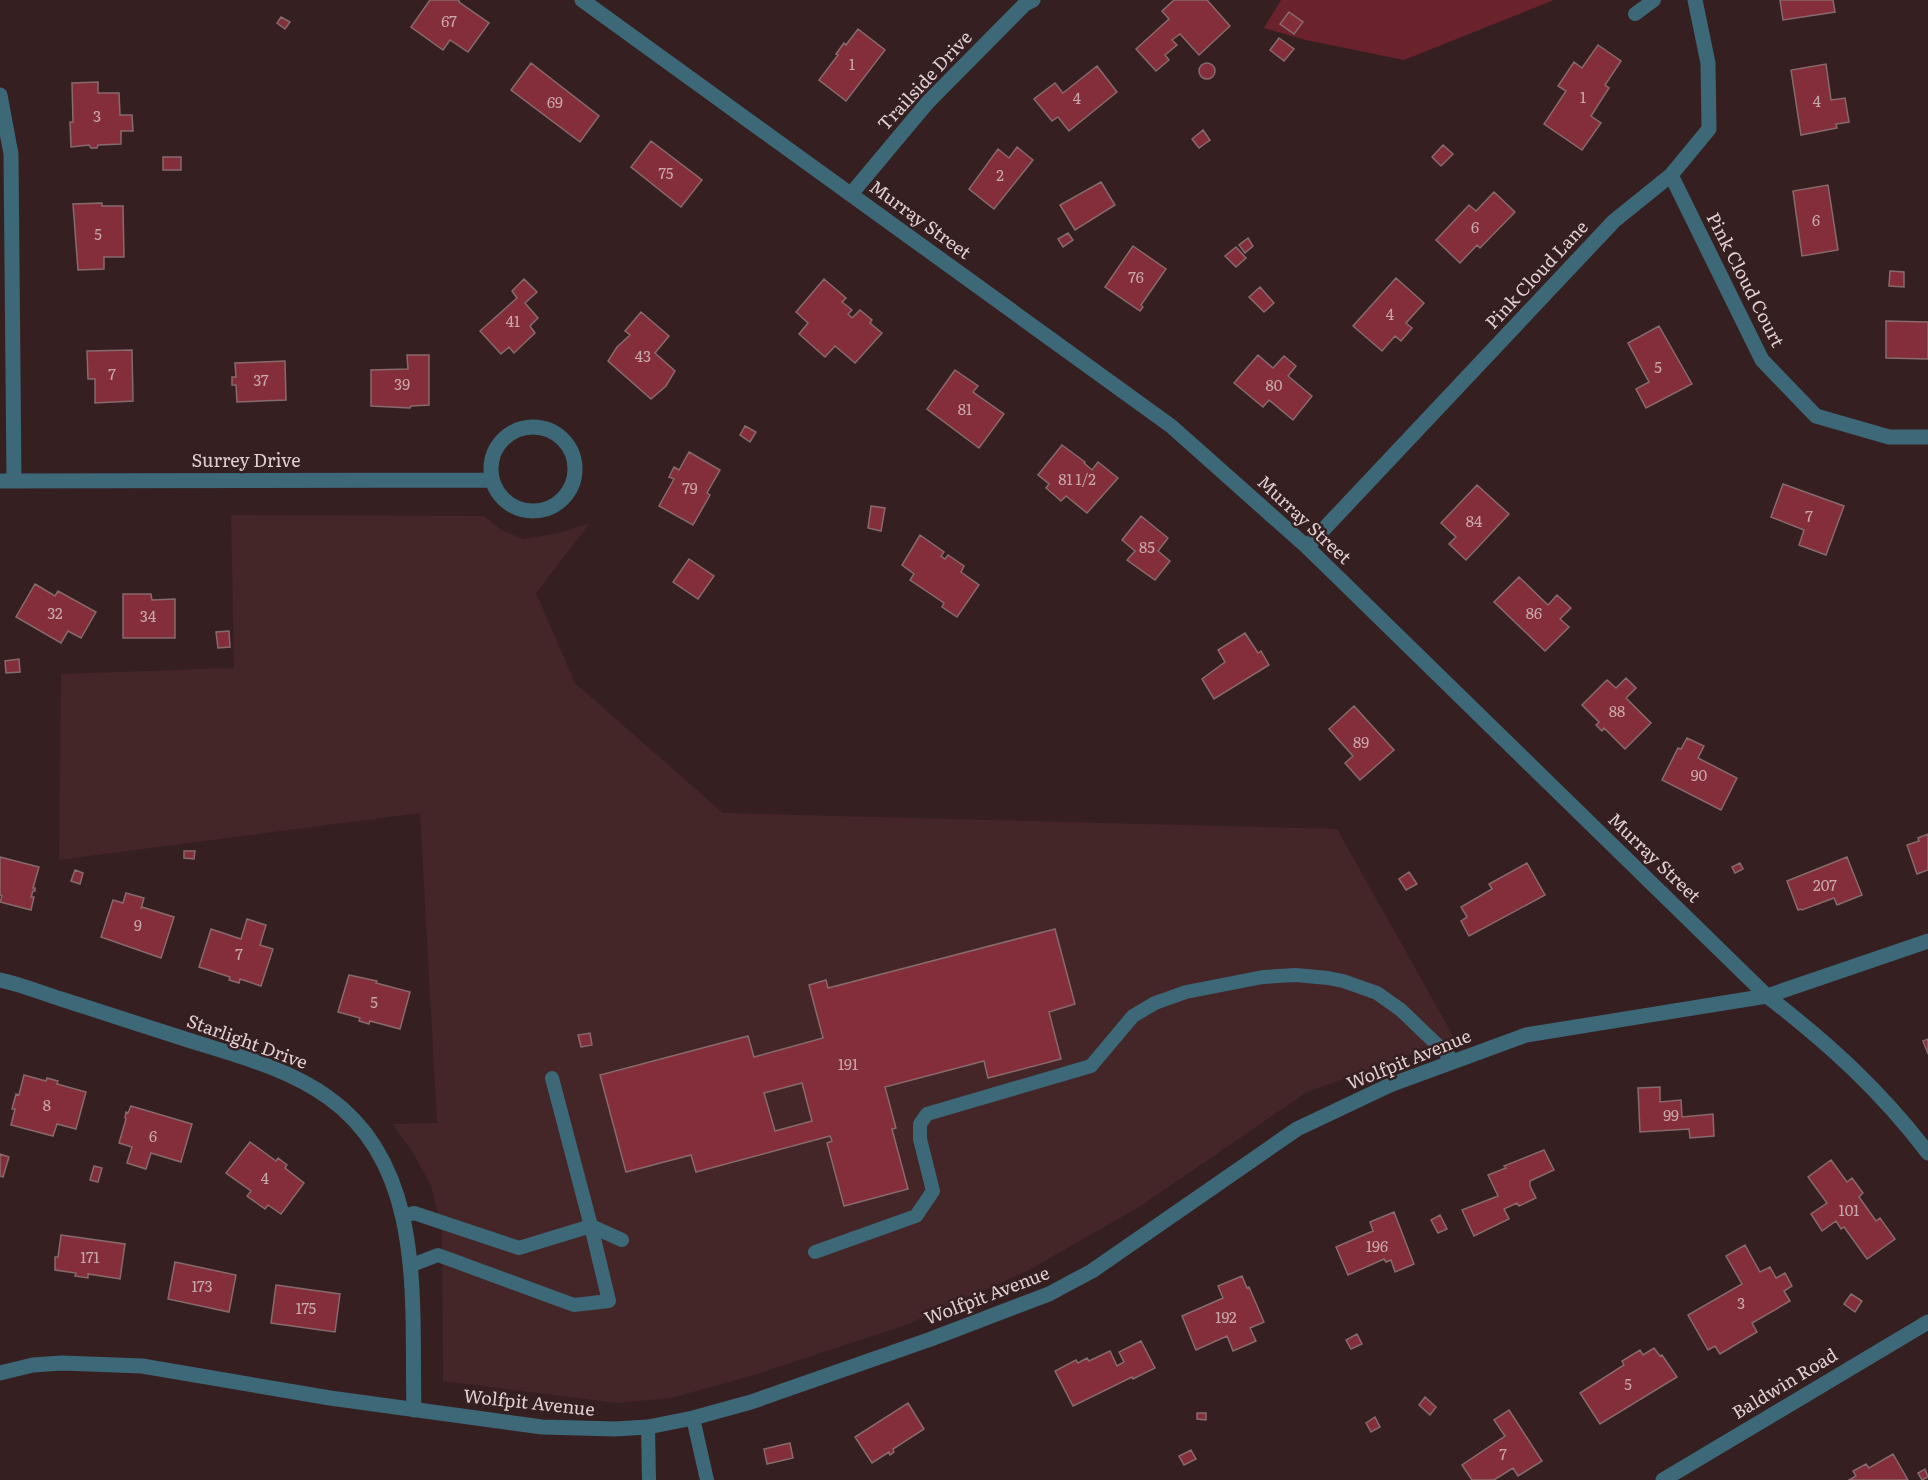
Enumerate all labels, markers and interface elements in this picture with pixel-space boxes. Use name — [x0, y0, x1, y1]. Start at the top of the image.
house number: 67 — [441, 9, 457, 32]
street label: Trailside Drive — [870, 24, 978, 136]
house number: 1 — [849, 52, 855, 75]
house number: 1 — [1580, 85, 1586, 108]
house number: 4 — [1073, 86, 1081, 109]
house number: 4 — [1813, 89, 1821, 112]
house number: 69 — [547, 90, 563, 113]
house number: 3 — [93, 104, 101, 127]
house number: 75 — [659, 161, 674, 184]
house number: 2 — [996, 163, 1004, 186]
street label: Murray Street — [864, 173, 978, 265]
street label: Pink Cloud Court — [1701, 207, 1792, 352]
house number: 6 — [1812, 208, 1820, 231]
street label: Pink Cloud Lane — [1478, 214, 1594, 334]
house number: 6 — [1471, 215, 1479, 238]
house number: 5 — [94, 222, 102, 245]
house number: 76 — [1128, 265, 1144, 288]
house number: 4 — [1386, 302, 1394, 325]
house number: 41 — [506, 309, 520, 332]
house number: 43 — [635, 344, 651, 367]
house number: 5 — [1654, 355, 1662, 378]
house number: 7 — [108, 362, 116, 385]
house number: 37 — [253, 368, 269, 391]
house number: 39 — [394, 372, 410, 395]
house number: 80 — [1266, 373, 1283, 396]
house number: 81 — [958, 397, 972, 420]
street label: Surrey Drive — [191, 446, 301, 473]
house number: 81 1/2 — [1058, 467, 1096, 490]
street label: Murray Street — [1252, 468, 1359, 570]
house number: 79 — [682, 476, 698, 499]
house number: 7 — [1805, 504, 1813, 527]
house number: 84 — [1466, 509, 1482, 532]
house number: 85 — [1139, 535, 1155, 558]
house number: 32 — [47, 601, 63, 624]
house number: 86 — [1526, 601, 1542, 624]
house number: 34 — [140, 604, 156, 627]
house number: 88 — [1609, 699, 1625, 722]
house number: 89 — [1353, 730, 1369, 753]
house number: 90 — [1691, 763, 1708, 786]
street label: Murray Street — [1603, 806, 1708, 909]
house number: 207 — [1813, 873, 1837, 896]
house number: 9 — [134, 913, 142, 936]
house number: 7 — [235, 942, 243, 965]
house number: 5 — [370, 990, 378, 1013]
street label: Starlight Drive — [183, 1006, 312, 1075]
street label: Wolfpit Avenue — [1342, 1021, 1475, 1096]
house number: 191 — [838, 1052, 858, 1075]
house number: 8 — [43, 1093, 51, 1116]
house number: 99 — [1663, 1103, 1679, 1126]
house number: 6 — [149, 1124, 157, 1147]
house number: 4 — [261, 1166, 269, 1189]
house number: 101 — [1839, 1198, 1859, 1221]
house number: 196 — [1366, 1234, 1388, 1257]
house number: 171 — [80, 1245, 100, 1268]
street label: Wolfpit Avenue — [920, 1258, 1053, 1331]
house number: 173 — [191, 1274, 213, 1297]
house number: 3 — [1737, 1291, 1745, 1314]
house number: 175 — [296, 1296, 317, 1319]
house number: 192 — [1215, 1305, 1237, 1328]
street label: Baldwin Road — [1726, 1341, 1842, 1425]
house number: 5 — [1624, 1372, 1632, 1395]
street label: Wolfpit Avenue — [462, 1381, 596, 1422]
house number: 7 — [1499, 1442, 1507, 1465]

